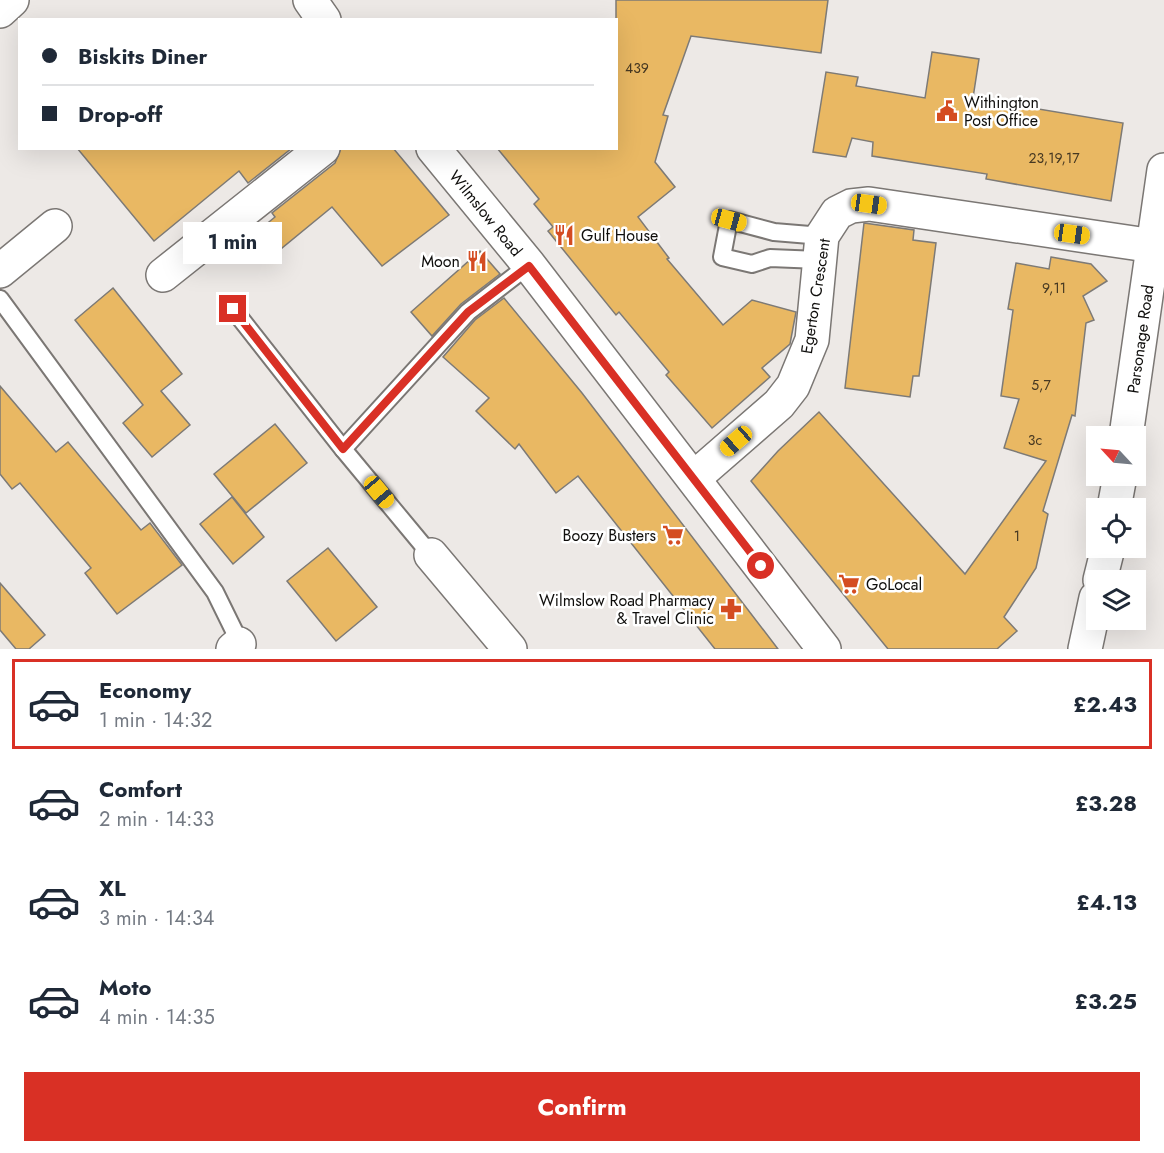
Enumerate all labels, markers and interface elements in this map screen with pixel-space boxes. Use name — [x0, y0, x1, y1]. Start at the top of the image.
text: Biskits Diner — [78, 40, 208, 72]
house number: 439 — [625, 58, 649, 78]
place label: Withington Post Office — [964, 91, 1039, 132]
text: Drop-off — [78, 98, 162, 130]
public building icon: Withington Post Office — [935, 99, 959, 123]
house number: 23,19,17 — [1028, 148, 1080, 168]
street label: Wilmslow Road — [444, 165, 528, 261]
car — [850, 193, 888, 215]
car — [709, 207, 749, 233]
callout: 1 min — [184, 222, 282, 264]
restaurant icon: Gulf House — [552, 223, 576, 247]
car — [1053, 223, 1091, 245]
place label: Gulf House — [581, 224, 658, 247]
text: 1 min — [208, 228, 257, 257]
street label: Egerton Crescent — [795, 237, 836, 355]
restaurant icon: Moon — [465, 249, 489, 273]
place label: Moon — [421, 250, 460, 273]
house number: 9,11 — [1042, 278, 1066, 298]
street label: Parsonage Road — [1121, 283, 1159, 395]
route end — [219, 295, 246, 322]
house number: 5,7 — [1031, 375, 1051, 395]
car — [717, 422, 755, 460]
north arrow — [1086, 426, 1146, 486]
map controls — [1086, 426, 1146, 630]
house number: 3c — [1028, 430, 1042, 450]
car — [361, 472, 397, 512]
button: locate — [1086, 498, 1146, 558]
supermarket icon: Boozy Busters — [661, 523, 685, 547]
place label: Boozy Busters — [563, 524, 656, 547]
house number: 1 — [1014, 526, 1020, 546]
route start — [747, 552, 774, 579]
button: layers — [1086, 570, 1146, 630]
supermarket icon: GoLocal — [837, 572, 861, 596]
place label: GoLocal — [866, 573, 922, 596]
place label: Wilmslow Road Pharmacy & Travel Clinic — [539, 589, 715, 630]
pharmacy icon: Wilmslow Road Pharmacy & Travel Clinic — [719, 597, 743, 621]
text: Economy — [99, 674, 191, 706]
icon: car — [27, 677, 81, 731]
text: £2.43 — [1073, 688, 1137, 720]
text: 1 min · 14:32 — [99, 706, 212, 735]
text: Comfort — [99, 773, 182, 805]
icon: car — [27, 776, 81, 830]
text: £3.28 — [1075, 787, 1137, 819]
text: 2 min · 14:33 — [99, 805, 214, 834]
text: XL — [99, 872, 126, 904]
icon: car — [27, 875, 81, 929]
text: £4.13 — [1076, 886, 1137, 918]
text: 3 min · 14:34 — [99, 904, 214, 933]
text: Moto — [99, 971, 152, 1003]
icon: car — [27, 974, 81, 1028]
text: £3.25 — [1075, 985, 1137, 1017]
text: 4 min · 14:35 — [99, 1003, 215, 1032]
button: Confirm — [24, 1072, 1140, 1141]

